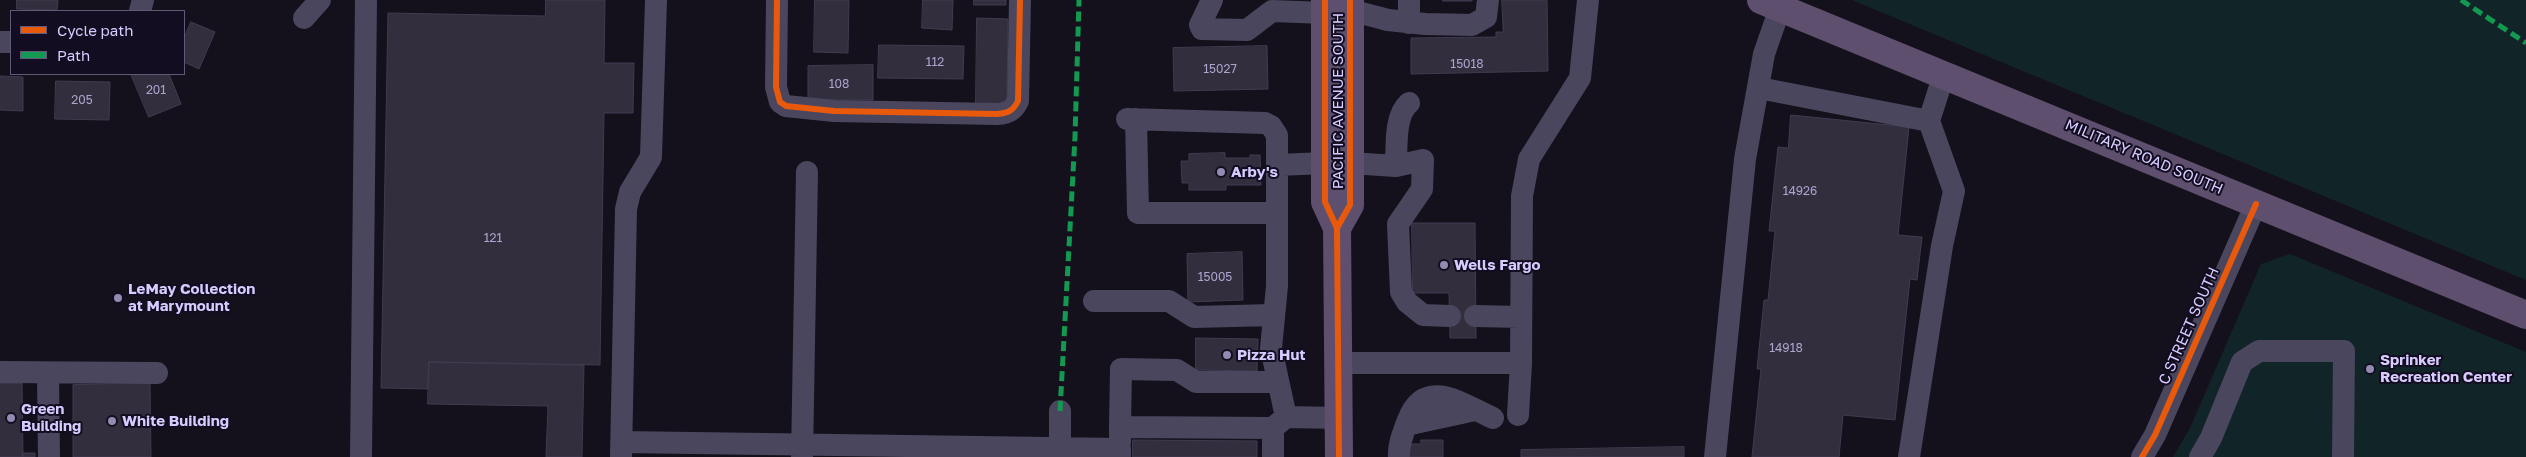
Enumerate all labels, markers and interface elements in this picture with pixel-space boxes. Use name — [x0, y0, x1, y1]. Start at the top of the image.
legend — [10, 10, 185, 75]
street label: PACIFIC AVENUE SOUTH — [1329, 13, 1347, 189]
text: Cycle path — [57, 21, 133, 39]
text: Path — [57, 46, 90, 64]
house number: 112 — [926, 55, 944, 69]
house number: 15018 — [1450, 57, 1484, 71]
house number: 15027 — [1203, 62, 1237, 76]
house number: 108 — [829, 77, 849, 91]
house number: 201 — [146, 83, 166, 97]
house number: 205 — [71, 93, 93, 107]
street label: MILITARY ROAD SOUTH — [2062, 116, 2226, 198]
place label: Arby's — [1231, 163, 1278, 181]
marker: Arby's — [1215, 166, 1227, 178]
house number: 14926 — [1783, 184, 1817, 198]
house number: 121 — [484, 231, 502, 245]
place label: Wells Fargo — [1454, 256, 1540, 274]
marker: Wells Fargo — [1438, 259, 1450, 271]
street label: C STREET SOUTH — [2155, 264, 2223, 388]
house number: 15005 — [1198, 270, 1232, 284]
place label: LeMay Collection at Marymount — [128, 280, 255, 315]
marker: LeMay Collection at Marymount — [112, 292, 124, 304]
house number: 14918 — [1769, 341, 1803, 355]
place label: Pizza Hut — [1237, 346, 1305, 364]
marker: Pizza Hut — [1221, 349, 1233, 361]
place label: Sprinker Recreation Center — [2380, 351, 2512, 386]
marker: Sprinker Recreation Center — [2364, 363, 2376, 375]
place label: Green Building — [21, 400, 81, 435]
marker: Green Building — [5, 412, 17, 424]
place label: White Building — [122, 412, 229, 430]
marker: White Building — [106, 415, 118, 427]

